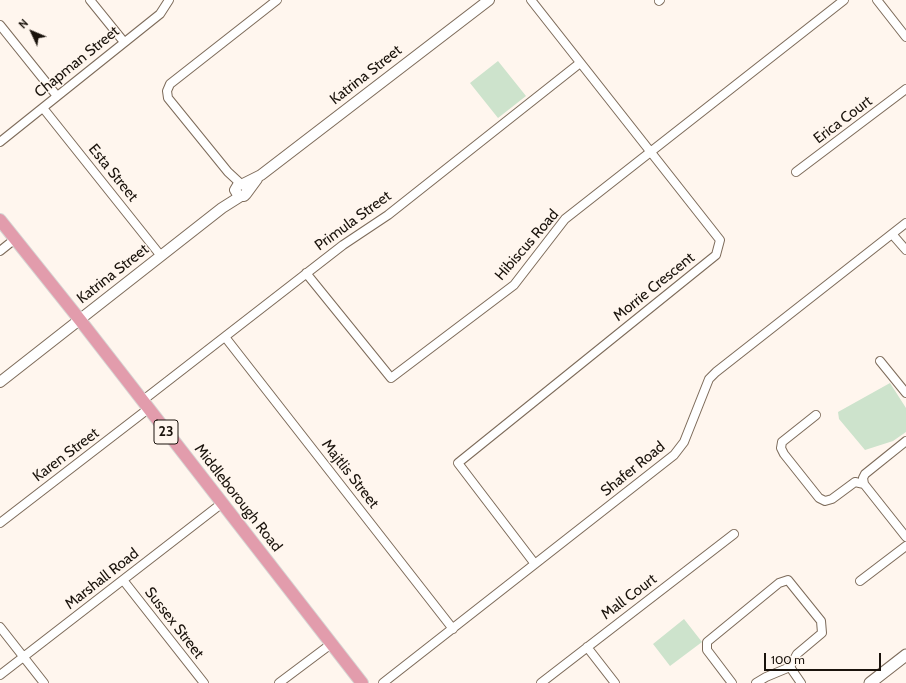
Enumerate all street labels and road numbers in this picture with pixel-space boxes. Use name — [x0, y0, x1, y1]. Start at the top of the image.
street label: Chapman Street — [31, 22, 123, 102]
street label: Katrina Street — [327, 41, 405, 109]
street label: Erica Court — [810, 92, 876, 148]
street label: Esta Street — [84, 141, 142, 205]
street label: Primula Street — [311, 187, 395, 255]
street label: Hibiscus Road — [491, 206, 563, 284]
street label: Katrina Street — [74, 240, 152, 308]
street label: Morrie Crescent — [610, 249, 698, 325]
road number: 23 — [154, 420, 178, 444]
street label: Karen Street — [29, 424, 103, 486]
street label: Majtlis Street — [318, 436, 382, 512]
street label: Shafer Road — [597, 438, 669, 500]
street label: Middleborough Road — [190, 441, 286, 555]
street label: Marshall Road — [62, 545, 142, 613]
street label: Mall Court — [598, 570, 660, 624]
street label: Sussex Street — [141, 584, 207, 662]

